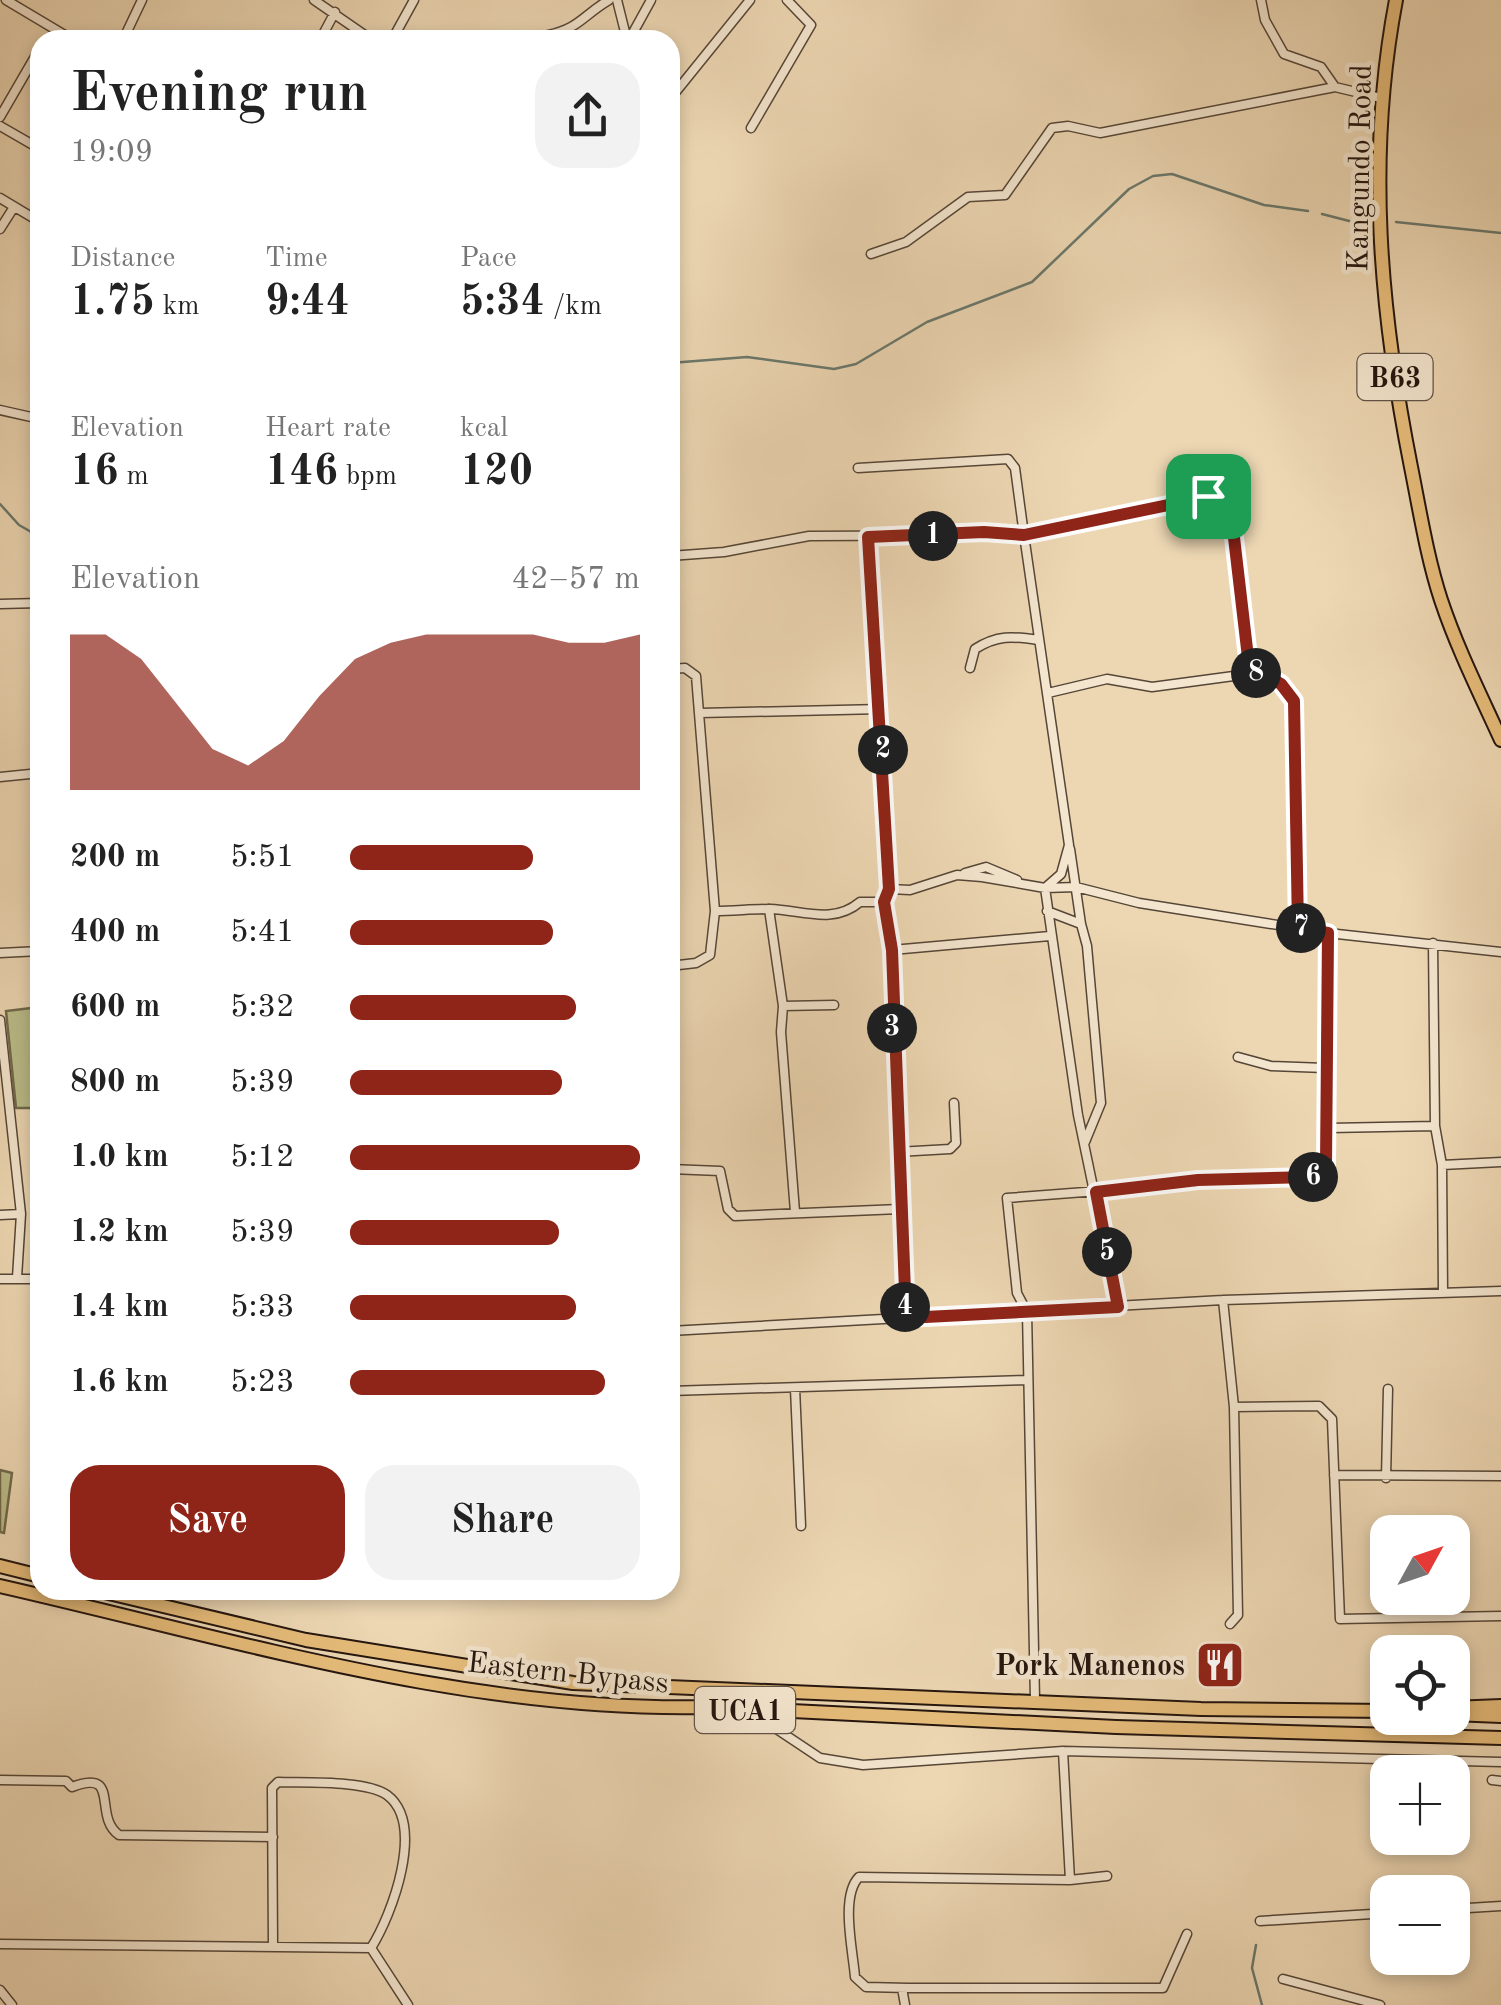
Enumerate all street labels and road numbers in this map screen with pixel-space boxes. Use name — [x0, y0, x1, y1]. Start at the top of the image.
street label: Kangundo Road — [1344, 64, 1378, 272]
road number: B63 — [1358, 354, 1432, 400]
street label: Eastern Bypass — [465, 1648, 670, 1700]
road number: UCA1 — [695, 1687, 795, 1733]

